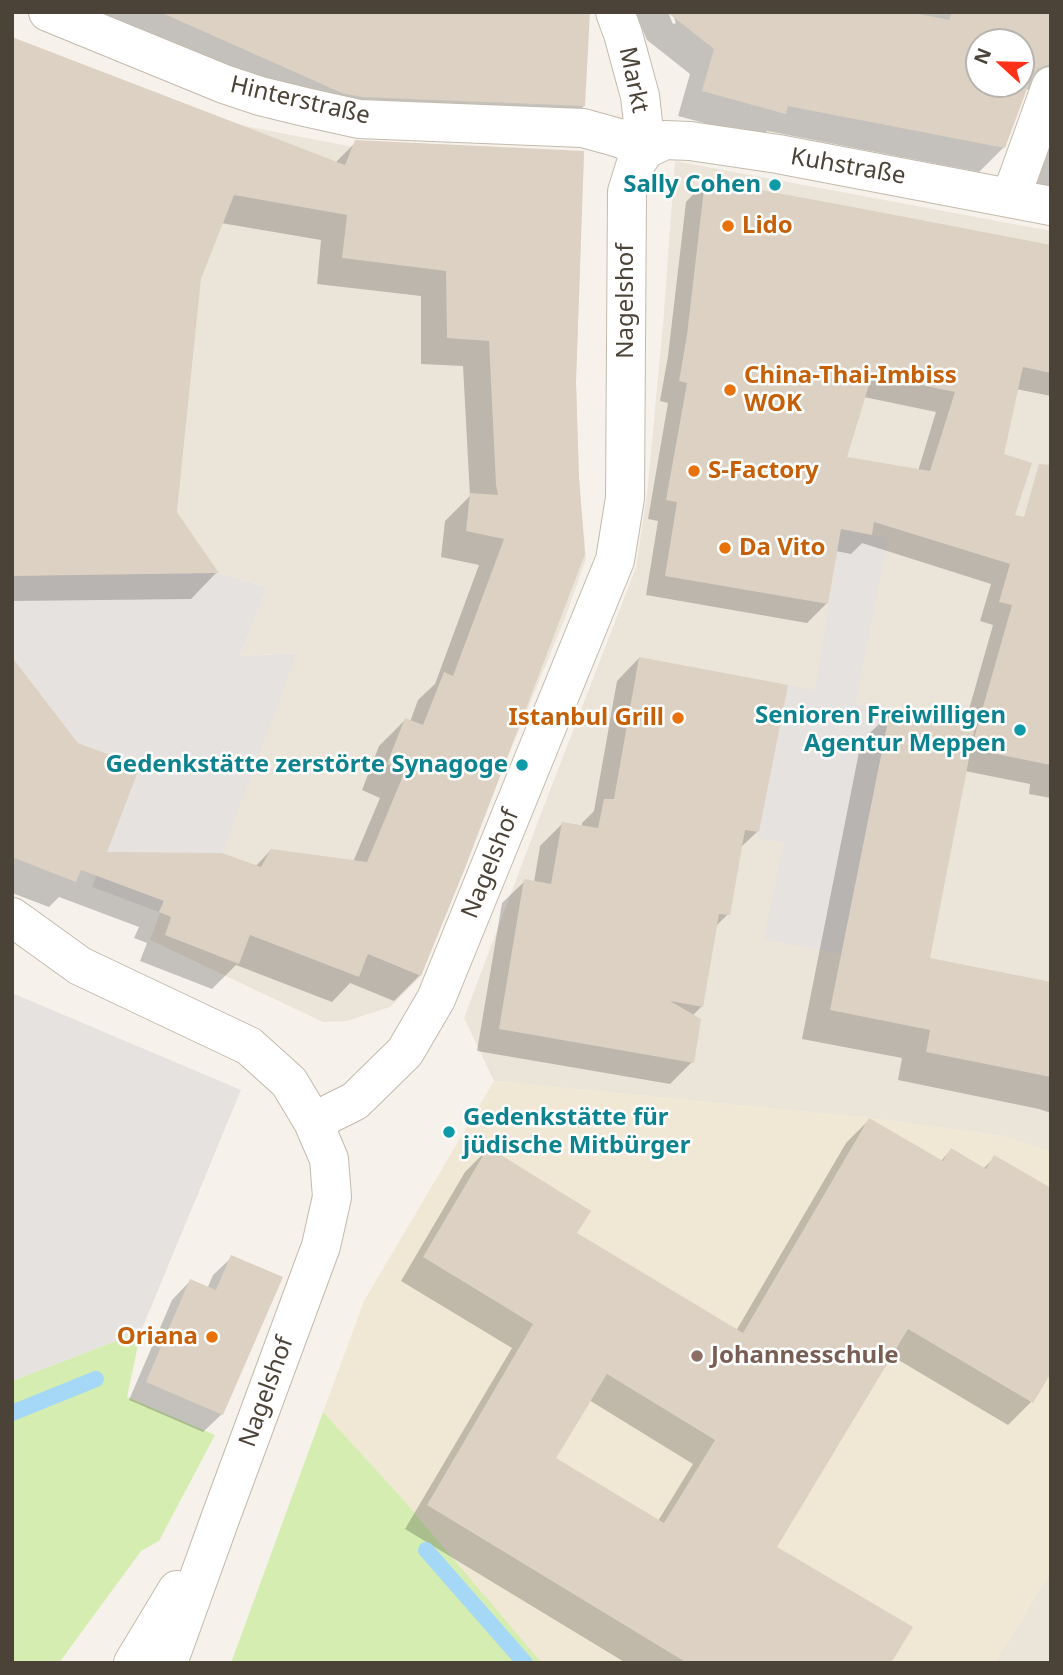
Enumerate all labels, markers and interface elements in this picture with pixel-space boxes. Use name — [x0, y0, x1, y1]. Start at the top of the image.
north arrow — [965, 28, 1035, 98]
street label: Markt — [612, 44, 654, 116]
text: N — [967, 44, 997, 68]
street label: Hinterstraße — [227, 71, 373, 131]
street label: Kuhstraße — [788, 143, 908, 191]
place label: Sally Cohen — [623, 171, 761, 199]
marker: Sally Cohen — [767, 177, 783, 193]
place label: Lido — [742, 212, 793, 240]
marker: Lido — [720, 218, 736, 234]
street label: Nagelshof — [612, 243, 640, 359]
place label: China-Thai-Imbiss WOK — [744, 362, 957, 418]
marker: China-Thai-Imbiss WOK — [722, 382, 738, 398]
place label: S-Factory — [708, 457, 819, 485]
marker: S-Factory — [686, 463, 702, 479]
place label: Da Vito — [739, 534, 825, 562]
marker: Da Vito — [717, 540, 733, 556]
place label: Senioren Freiwilligen Agentur Meppen — [755, 702, 1006, 758]
place label: Istanbul Grill — [508, 704, 664, 732]
marker: Istanbul Grill — [670, 710, 686, 726]
marker: Senioren Freiwilligen Agentur Meppen — [1012, 722, 1028, 738]
place label: Gedenkstätte zerstörte Synagoge — [105, 751, 508, 779]
marker: Gedenkstätte zerstörte Synagoge — [514, 757, 530, 773]
street label: Nagelshof — [456, 805, 526, 923]
place label: Gedenkstätte für jüdische Mitbürger — [463, 1104, 690, 1160]
marker: Gedenkstätte für jüdische Mitbürger — [441, 1124, 457, 1140]
place label: Oriana — [117, 1323, 198, 1351]
marker: Oriana — [204, 1329, 220, 1345]
street label: Nagelshof — [234, 1333, 300, 1451]
place label: Johannesschule — [711, 1342, 899, 1370]
marker: Johannesschule — [689, 1348, 705, 1364]

